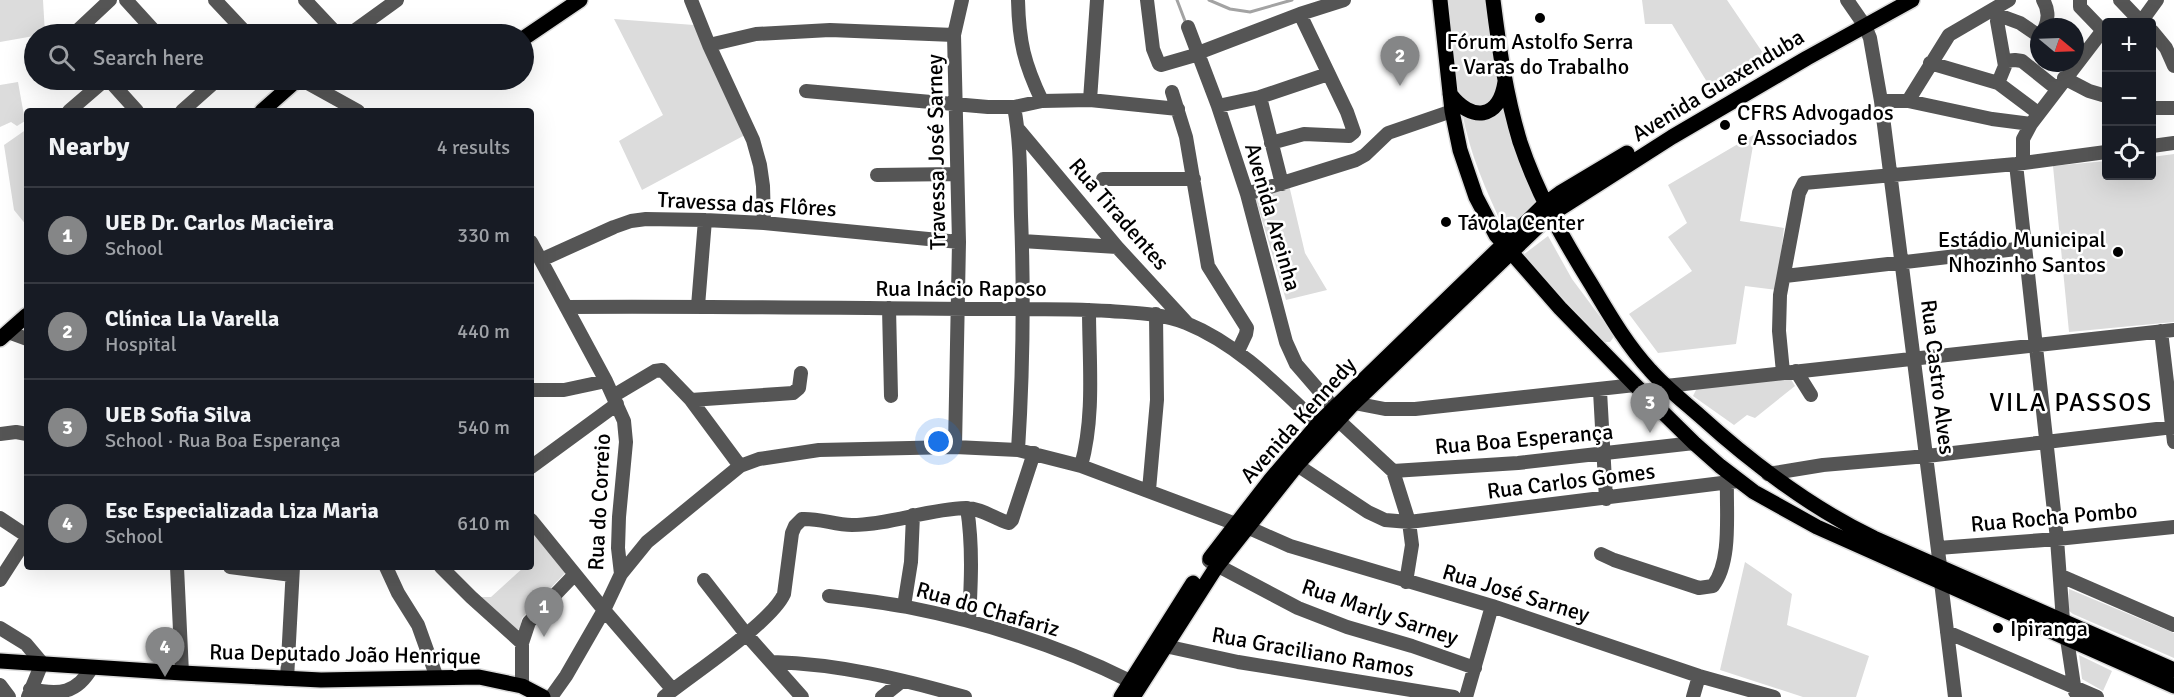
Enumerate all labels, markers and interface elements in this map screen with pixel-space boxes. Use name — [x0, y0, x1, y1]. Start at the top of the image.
marker: Fórum Astolfo Serra - Varas do Trabalho — [1533, 11, 1547, 25]
north arrow — [2030, 18, 2084, 72]
map controls — [2102, 18, 2156, 180]
button: + — [2102, 18, 2156, 72]
street label: Avenida Guaxenduba — [1627, 23, 1809, 147]
search box — [24, 24, 534, 90]
place label: Fórum Astolfo Serra - Varas do Trabalho — [1447, 28, 1633, 80]
pin: 2 — [1380, 36, 1420, 86]
icon: search — [45, 41, 78, 74]
text: Search here — [93, 44, 204, 71]
street label: Travessa José Sarney — [921, 53, 951, 250]
button: − — [2102, 72, 2156, 126]
place label: CFRS Advogados e Associados — [1737, 99, 1894, 151]
marker: CFRS Advogados e Associados — [1718, 118, 1732, 132]
button: locate — [2102, 126, 2156, 180]
text: Nearby — [48, 131, 129, 163]
text: 4 results — [437, 135, 510, 160]
street label: Avenida Areinha — [1239, 140, 1307, 294]
street label: Rua Tiradentes — [1063, 153, 1175, 275]
street label: Travessa das Flôres — [657, 186, 837, 222]
text: UEB Dr. Carlos Macieira — [105, 209, 334, 236]
place label: Távola Center — [1458, 209, 1584, 236]
marker: Távola Center — [1439, 215, 1453, 229]
text: 1 — [62, 223, 73, 248]
text: 330 m — [457, 223, 510, 248]
place label: Estádio Municipal Nhozinho Santos — [1938, 226, 2106, 278]
text: School — [105, 236, 163, 261]
marker: Estádio Municipal Nhozinho Santos — [2111, 245, 2125, 259]
street label: Rua Inácio Raposo — [875, 275, 1047, 302]
street label: Rua Castro Alves — [1915, 298, 1961, 456]
text: Clínica LIa Varella — [105, 305, 279, 332]
text: 2 — [62, 319, 73, 344]
text: 440 m — [457, 319, 510, 344]
text: Hospital — [105, 332, 177, 357]
street label: Avenida Kennedy — [1234, 351, 1362, 489]
pin: 3 — [1630, 384, 1670, 433]
district label: VILA PASSOS — [1989, 387, 2153, 419]
text: UEB Sofia Silva — [105, 401, 251, 428]
text: 3 — [62, 415, 73, 440]
text: 540 m — [457, 415, 510, 440]
street label: Rua Boa Esperança — [1434, 418, 1614, 460]
your location — [924, 427, 953, 456]
text: School · Rua Boa Esperança — [105, 428, 341, 453]
street label: Rua do Correio — [582, 433, 616, 571]
street label: Rua Carlos Gomes — [1485, 457, 1657, 505]
street label: Rua Rocha Pombo — [1969, 496, 2139, 538]
text: Esc Especializada Liza Maria — [105, 497, 379, 524]
text: 4 — [62, 511, 73, 536]
text: 610 m — [457, 511, 510, 536]
text: School — [105, 524, 163, 549]
street label: Rua José Sarney — [1439, 558, 1593, 628]
street label: Rua Marly Sarney — [1298, 573, 1462, 652]
street label: Rua do Chafariz — [913, 576, 1063, 642]
pin: 1 — [524, 588, 564, 637]
place label: Ipiranga — [2010, 615, 2088, 642]
street label: Rua Graciliano Ramos — [1210, 621, 1416, 683]
marker: Ipiranga — [1991, 621, 2005, 635]
pin: 4 — [146, 628, 184, 677]
street label: Rua Deputado João Henrique — [209, 638, 481, 670]

